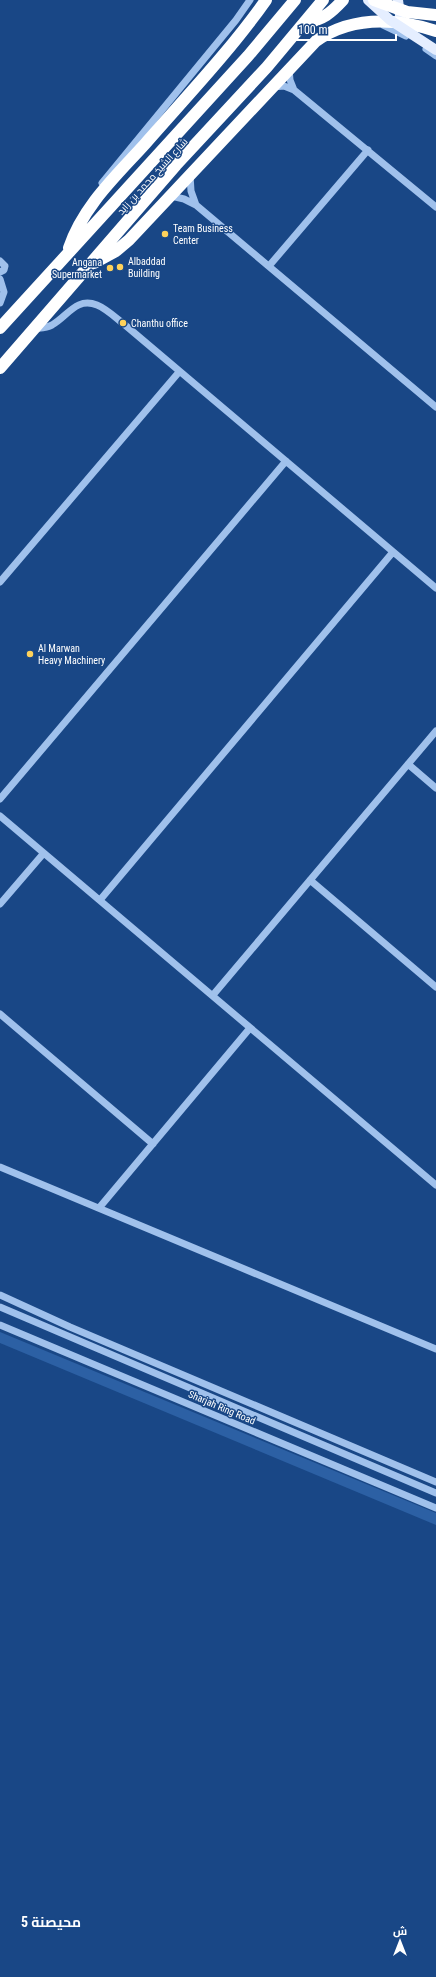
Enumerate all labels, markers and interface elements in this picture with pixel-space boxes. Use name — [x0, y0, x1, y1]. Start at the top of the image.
scale bar — [292, 16, 396, 42]
text: 100 m — [298, 23, 328, 37]
street label: شارع الشيخ محمد بن زايد — [115, 136, 190, 218]
place label: Team Business Center — [173, 223, 233, 246]
marker: Team Business Center — [160, 229, 170, 239]
place label: Albaddad Building — [128, 256, 165, 279]
place label: Angana Supermarket — [52, 257, 102, 280]
marker: Albaddad Building — [115, 262, 125, 272]
marker: Angana Supermarket — [105, 263, 115, 273]
marker: Chanthu office — [118, 318, 128, 328]
place label: Chanthu office — [131, 318, 188, 329]
place label: Al Marwan Heavy Machinery — [38, 643, 105, 666]
marker: Al Marwan Heavy Machinery — [25, 649, 35, 659]
street label: Sharjah Ring Road — [187, 1388, 257, 1427]
district label: محيصنة 5 — [21, 1914, 81, 1930]
north arrow — [380, 1921, 420, 1961]
text: ش — [393, 1925, 407, 1938]

